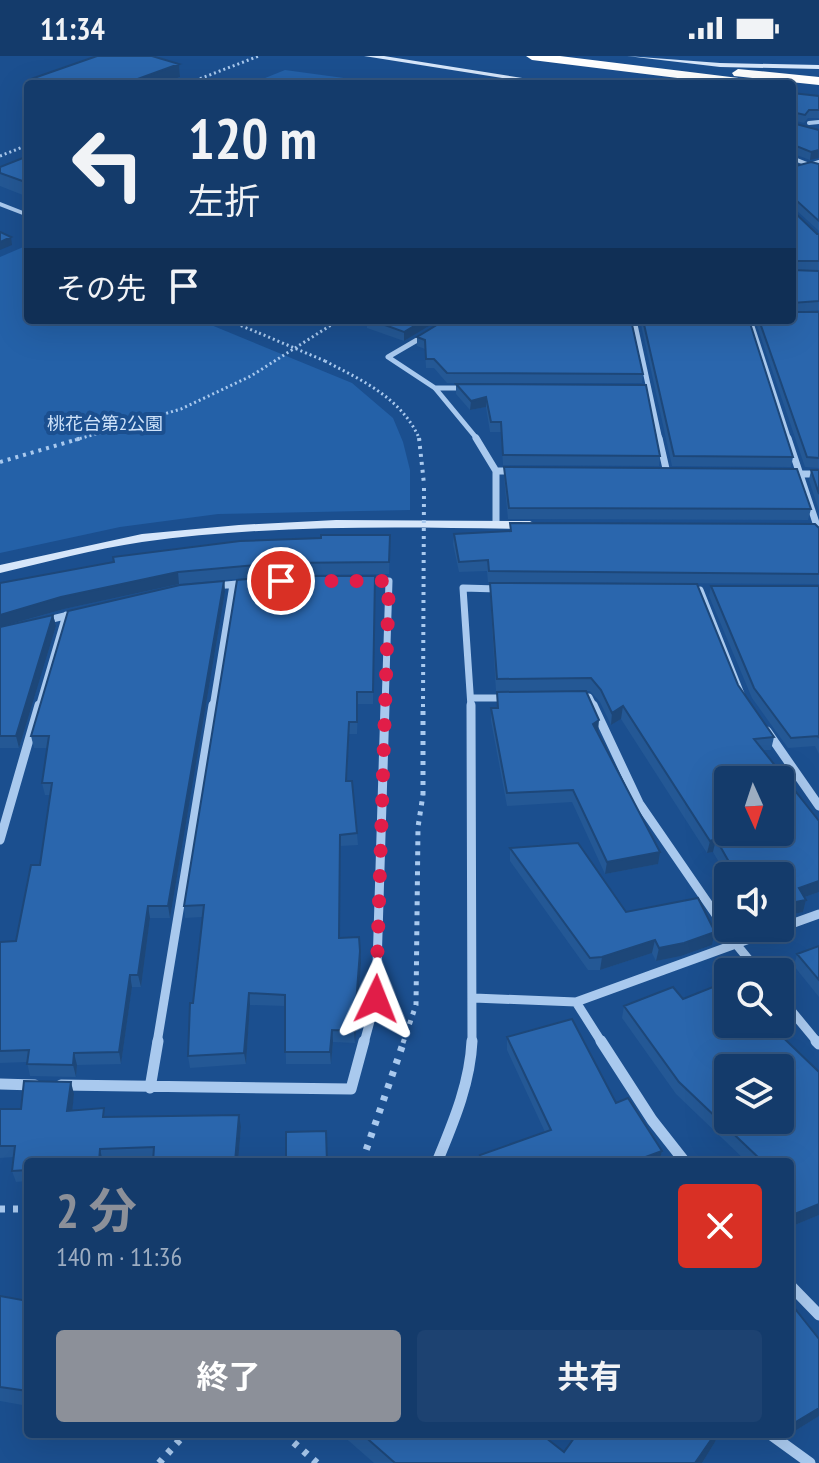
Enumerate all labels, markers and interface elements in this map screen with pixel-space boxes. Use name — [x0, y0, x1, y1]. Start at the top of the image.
text: 11:34 — [40, 9, 105, 48]
text: 120 m — [188, 102, 317, 174]
icon: left — [56, 112, 160, 216]
text: 左折 — [188, 177, 260, 224]
icon: arrive — [162, 264, 206, 308]
text: その先 — [56, 268, 146, 307]
park label: 桃花台第2公園 — [47, 412, 163, 435]
pin — [247, 547, 315, 615]
icon: arrive — [259, 559, 303, 603]
north arrow — [714, 766, 794, 846]
map controls — [714, 766, 794, 1134]
button: sound — [714, 862, 794, 942]
position arrow — [334, 957, 418, 1041]
button: search — [714, 958, 794, 1038]
button: layers — [714, 1054, 794, 1134]
text: 2 分 — [56, 1179, 137, 1241]
button: close — [678, 1184, 762, 1268]
text: 140 m · 11:36 — [56, 1240, 182, 1273]
button: 終了 — [56, 1330, 401, 1422]
button: 共有 — [417, 1330, 762, 1422]

